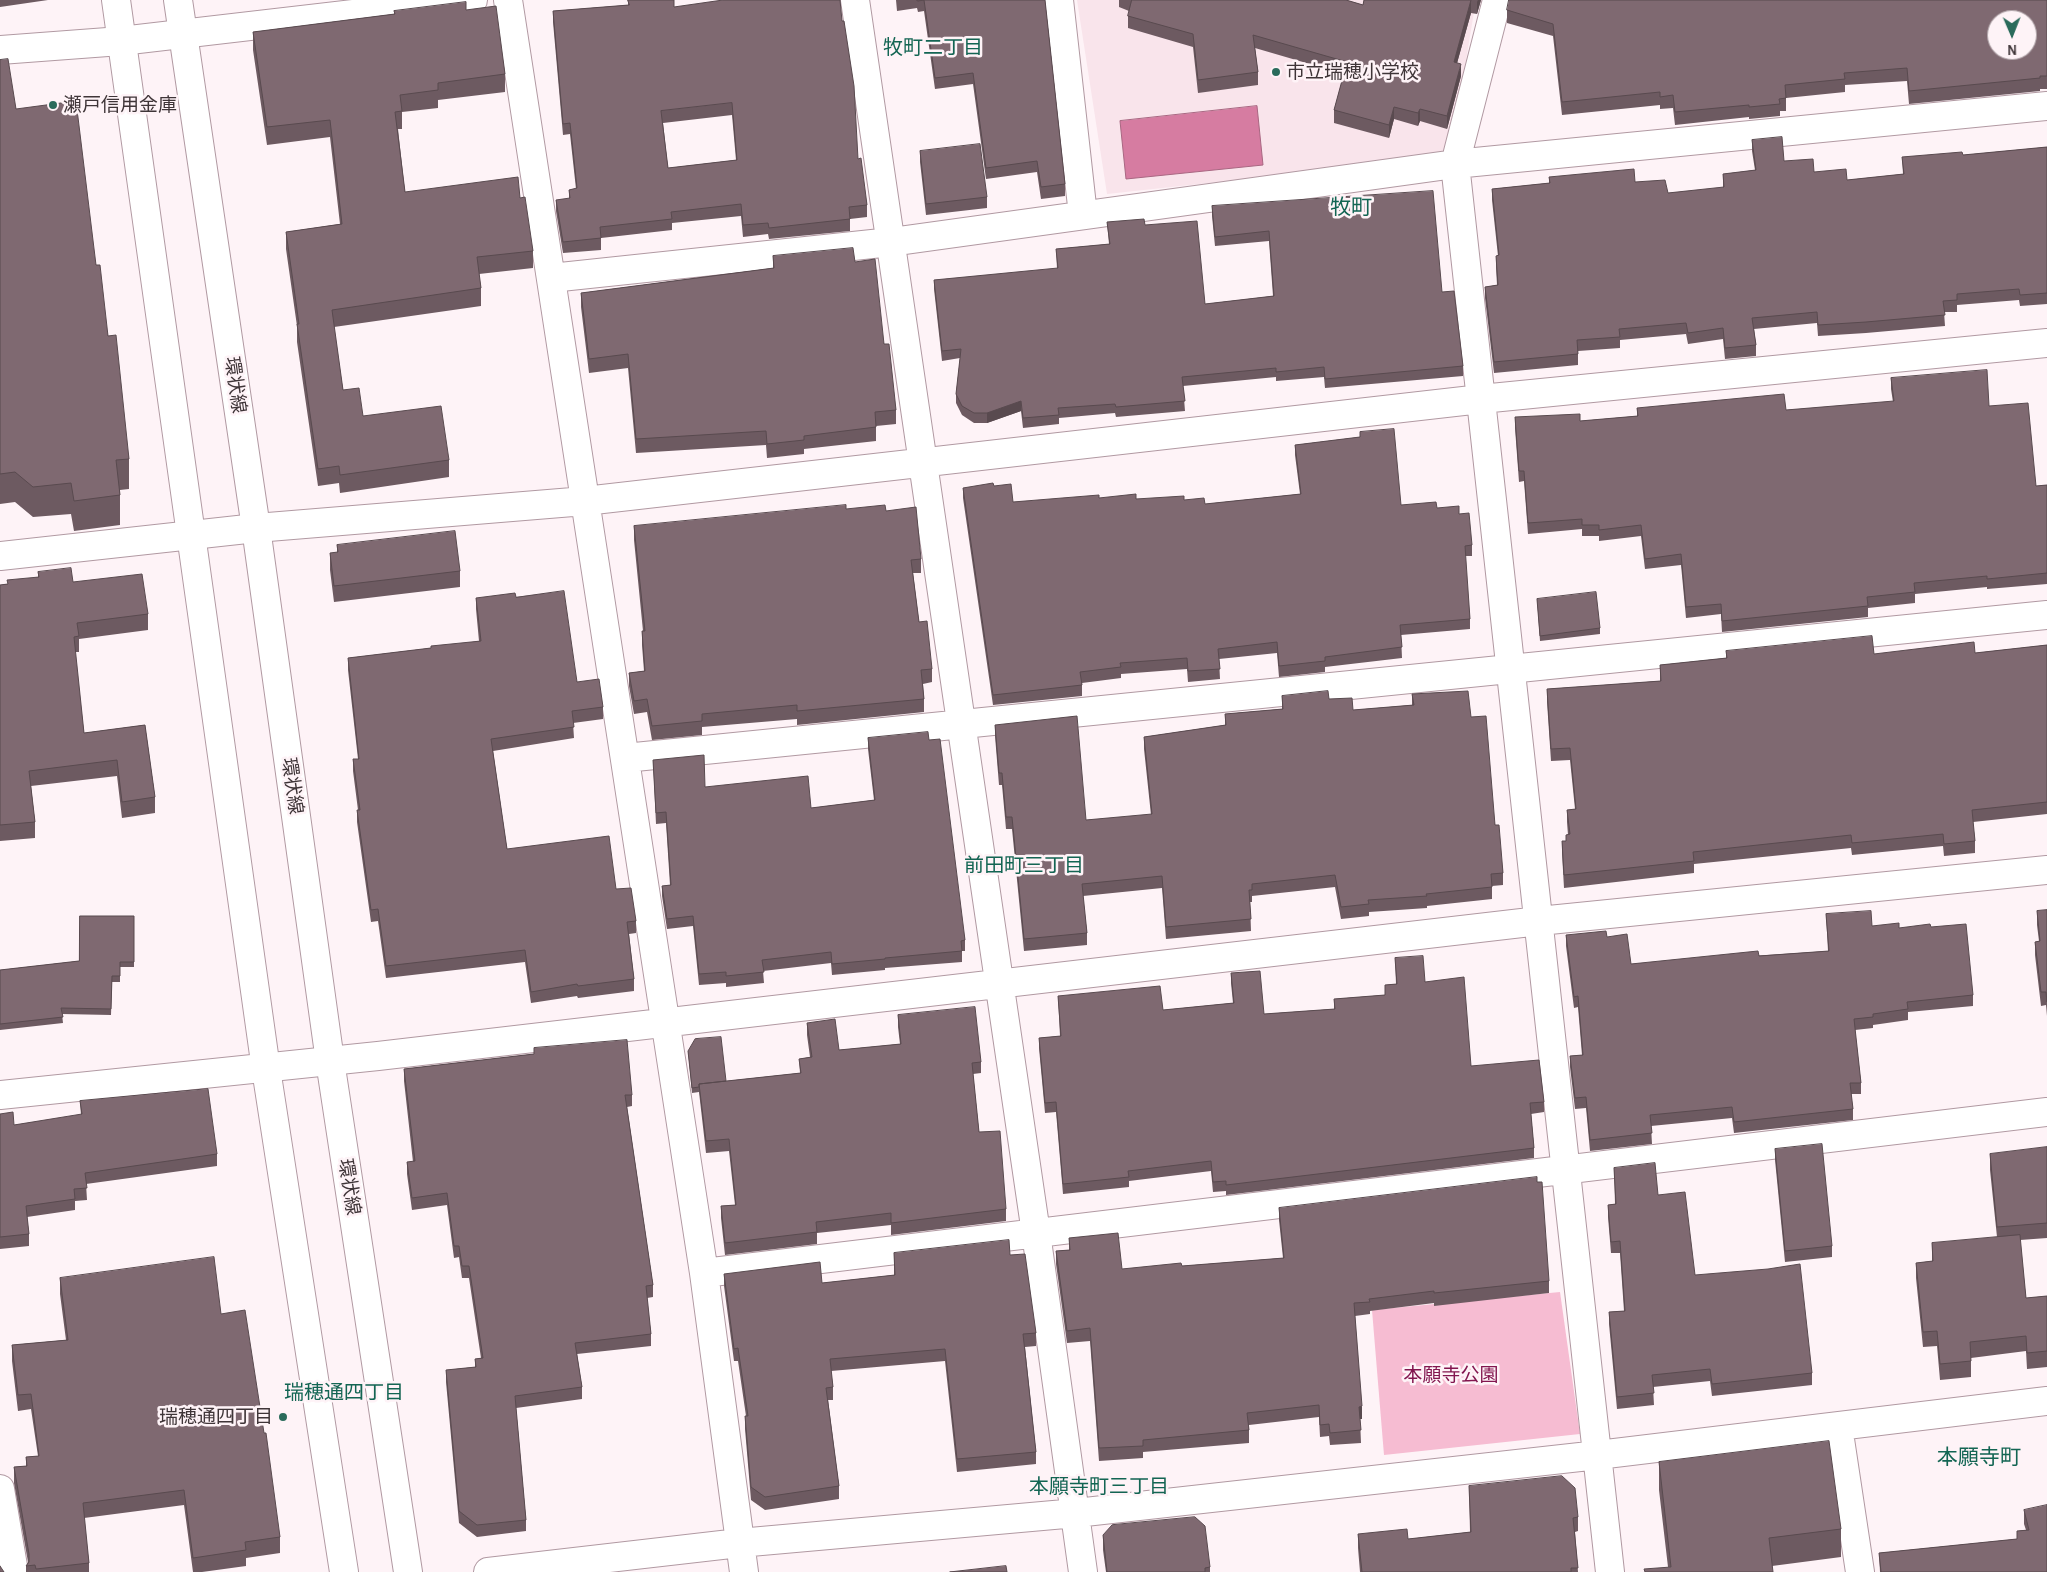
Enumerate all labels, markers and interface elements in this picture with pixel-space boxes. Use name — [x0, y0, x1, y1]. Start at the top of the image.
north arrow — [1987, 10, 2037, 60]
district label: 牧町二丁目 — [883, 36, 983, 60]
text: N — [2007, 42, 2017, 56]
place label: 市立瑞穂小学校 — [1286, 61, 1419, 83]
marker: 市立瑞穂小学校 — [1270, 66, 1282, 78]
place label: 瀬戸信用金庫 — [63, 94, 177, 116]
marker: 瀬戸信用金庫 — [47, 99, 59, 111]
district label: 牧町 — [1330, 195, 1372, 221]
street label: 環状線 — [220, 355, 250, 415]
street label: 環状線 — [277, 756, 307, 816]
district label: 前田町三丁目 — [964, 854, 1084, 878]
street label: 環状線 — [333, 1157, 365, 1217]
park label: 本願寺公園 — [1404, 1364, 1498, 1386]
district label: 瑞穂通四丁目 — [284, 1381, 404, 1405]
place label: 瑞穂通四丁目 — [159, 1406, 273, 1428]
marker: 瑞穂通四丁目 — [277, 1411, 289, 1423]
district label: 本願寺町 — [1937, 1445, 2021, 1471]
district label: 本願寺町三丁目 — [1029, 1475, 1169, 1499]

